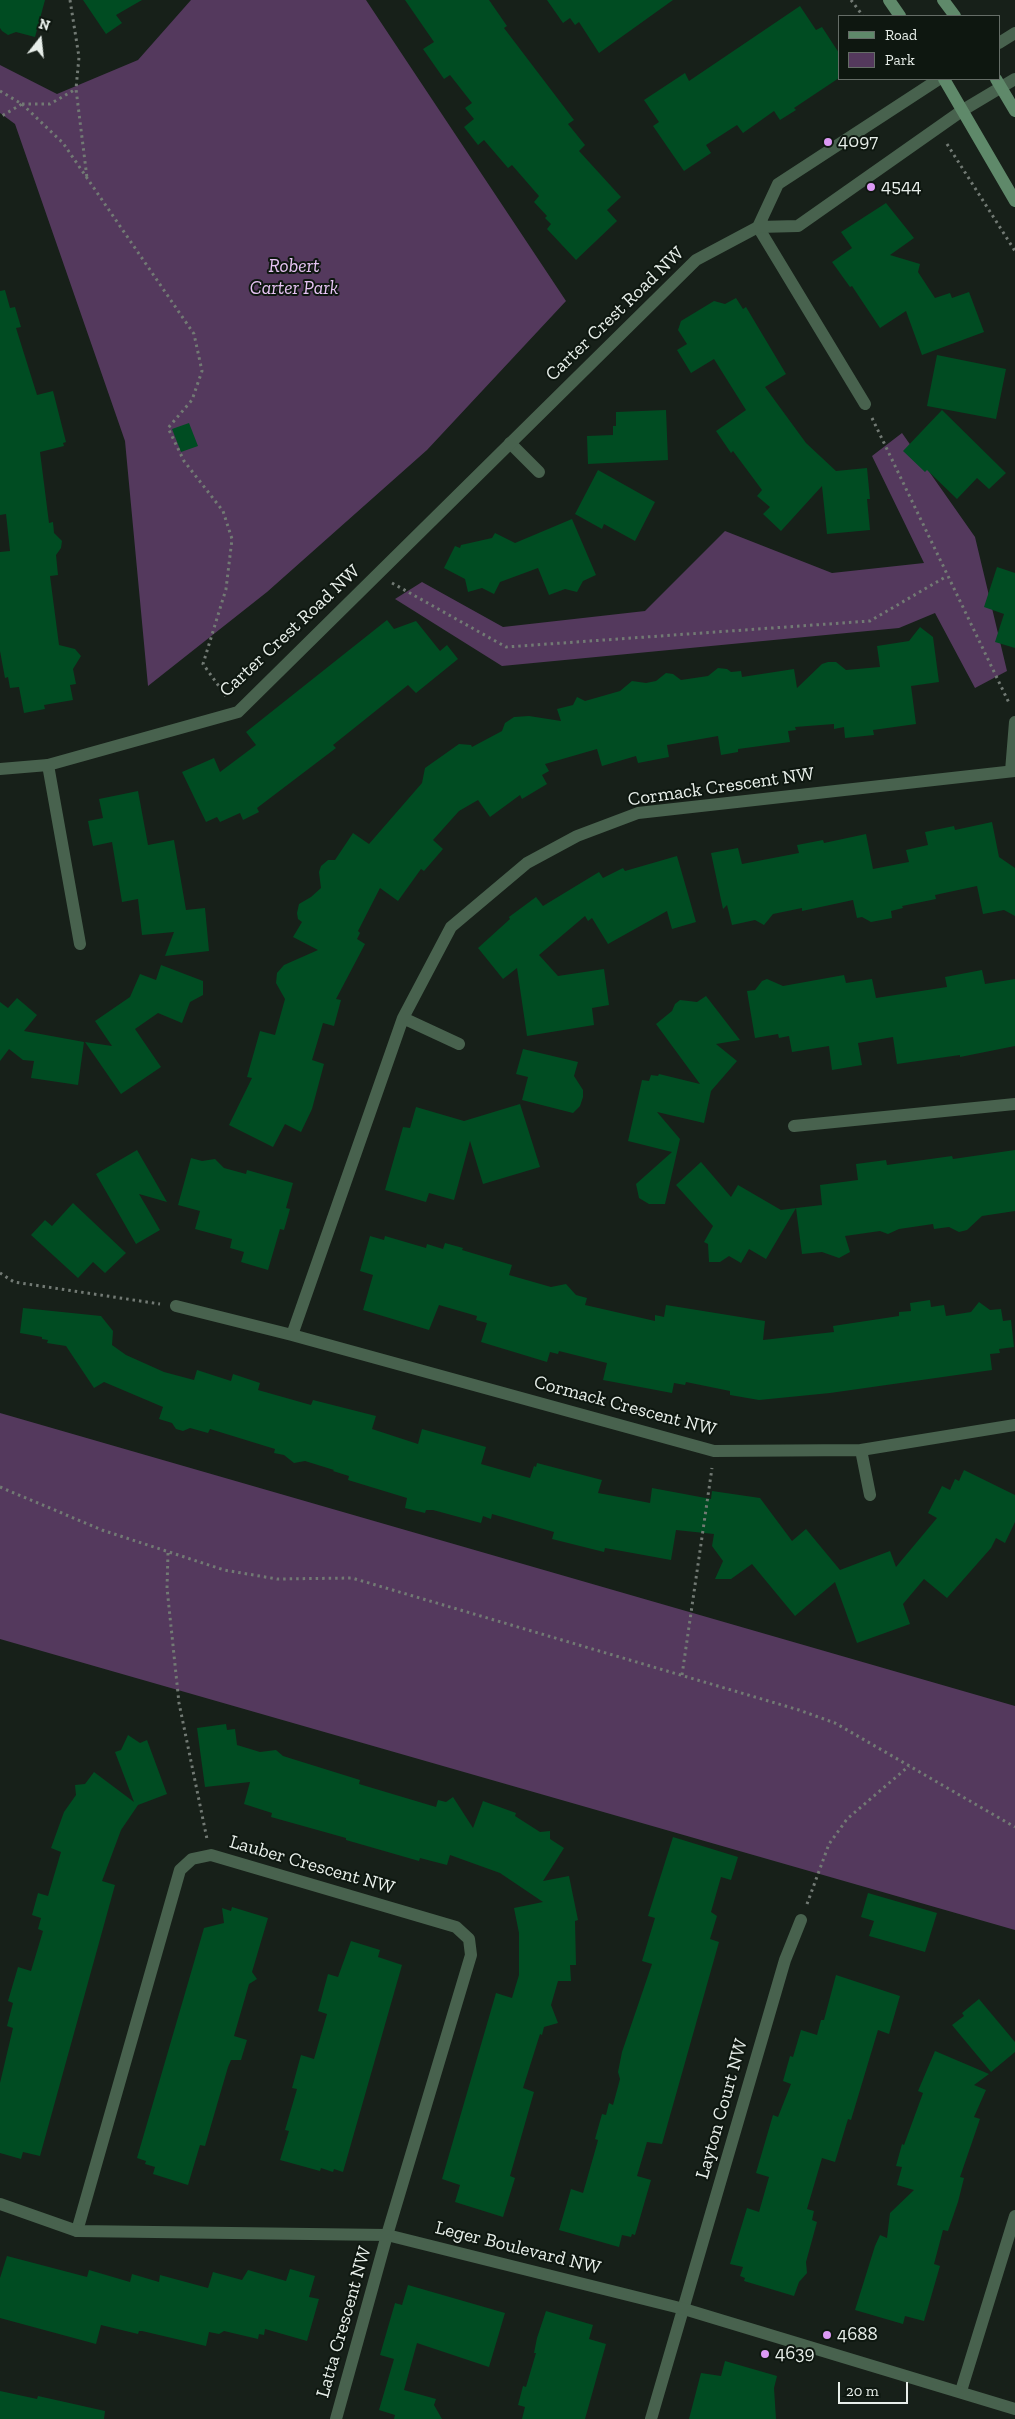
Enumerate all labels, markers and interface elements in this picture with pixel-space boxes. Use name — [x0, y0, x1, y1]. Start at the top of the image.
north arrow — [15, 15, 65, 65]
text: N — [37, 15, 52, 35]
legend — [838, 15, 1000, 80]
text: Road — [885, 26, 917, 44]
text: Park — [885, 51, 915, 69]
place label: 4097 — [838, 131, 878, 153]
marker: 4097 — [822, 136, 834, 148]
place label: 4544 — [881, 176, 921, 198]
marker: 4544 — [865, 181, 877, 193]
street label: Carter Crest Road NW — [541, 242, 689, 386]
park label: Robert Carter Park — [250, 256, 338, 300]
street label: Carter Crest Road NW — [215, 560, 365, 702]
street label: Cormack Crescent NW — [626, 763, 816, 811]
street label: Cormack Crescent NW — [531, 1371, 719, 1441]
street label: Lauber Crescent NW — [227, 1831, 397, 1899]
street label: Layton Court NW — [691, 2036, 753, 2182]
street label: Leger Boulevard NW — [433, 2216, 603, 2280]
street label: Latta Crescent NW — [311, 2244, 377, 2400]
place label: 4688 — [837, 2324, 878, 2346]
marker: 4688 — [821, 2329, 833, 2341]
place label: 4639 — [775, 2343, 815, 2365]
marker: 4639 — [759, 2348, 771, 2360]
scale bar — [840, 2372, 910, 2404]
text: 20 m — [846, 2382, 879, 2400]

